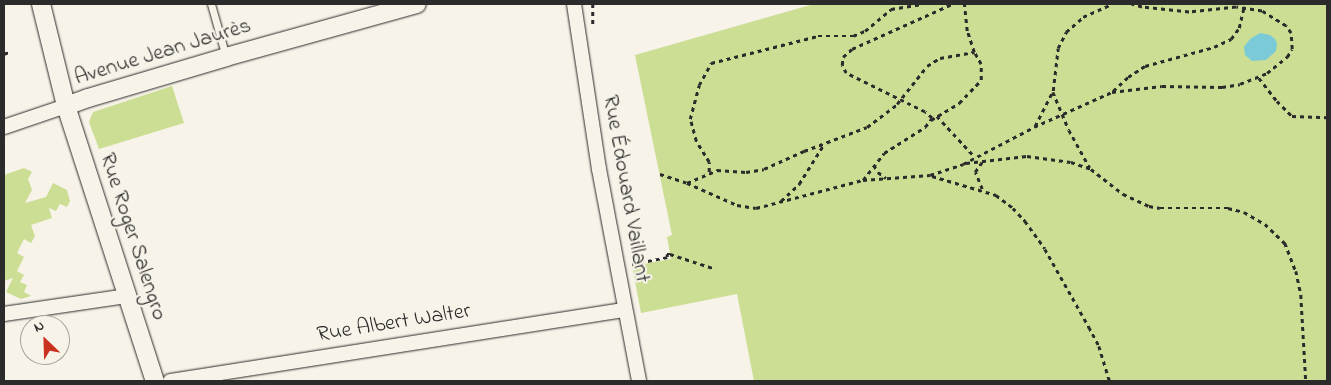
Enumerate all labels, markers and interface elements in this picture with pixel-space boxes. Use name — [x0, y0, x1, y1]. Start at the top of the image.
street label: Avenue Jean Jaurès — [72, 14, 254, 92]
street label: Rue Édouard Vaillant — [596, 93, 654, 285]
street label: Rue Roger Salengro — [93, 150, 171, 324]
street label: Rue Albert Walter — [315, 299, 473, 349]
north arrow — [20, 315, 70, 365]
text: N — [31, 315, 48, 338]

